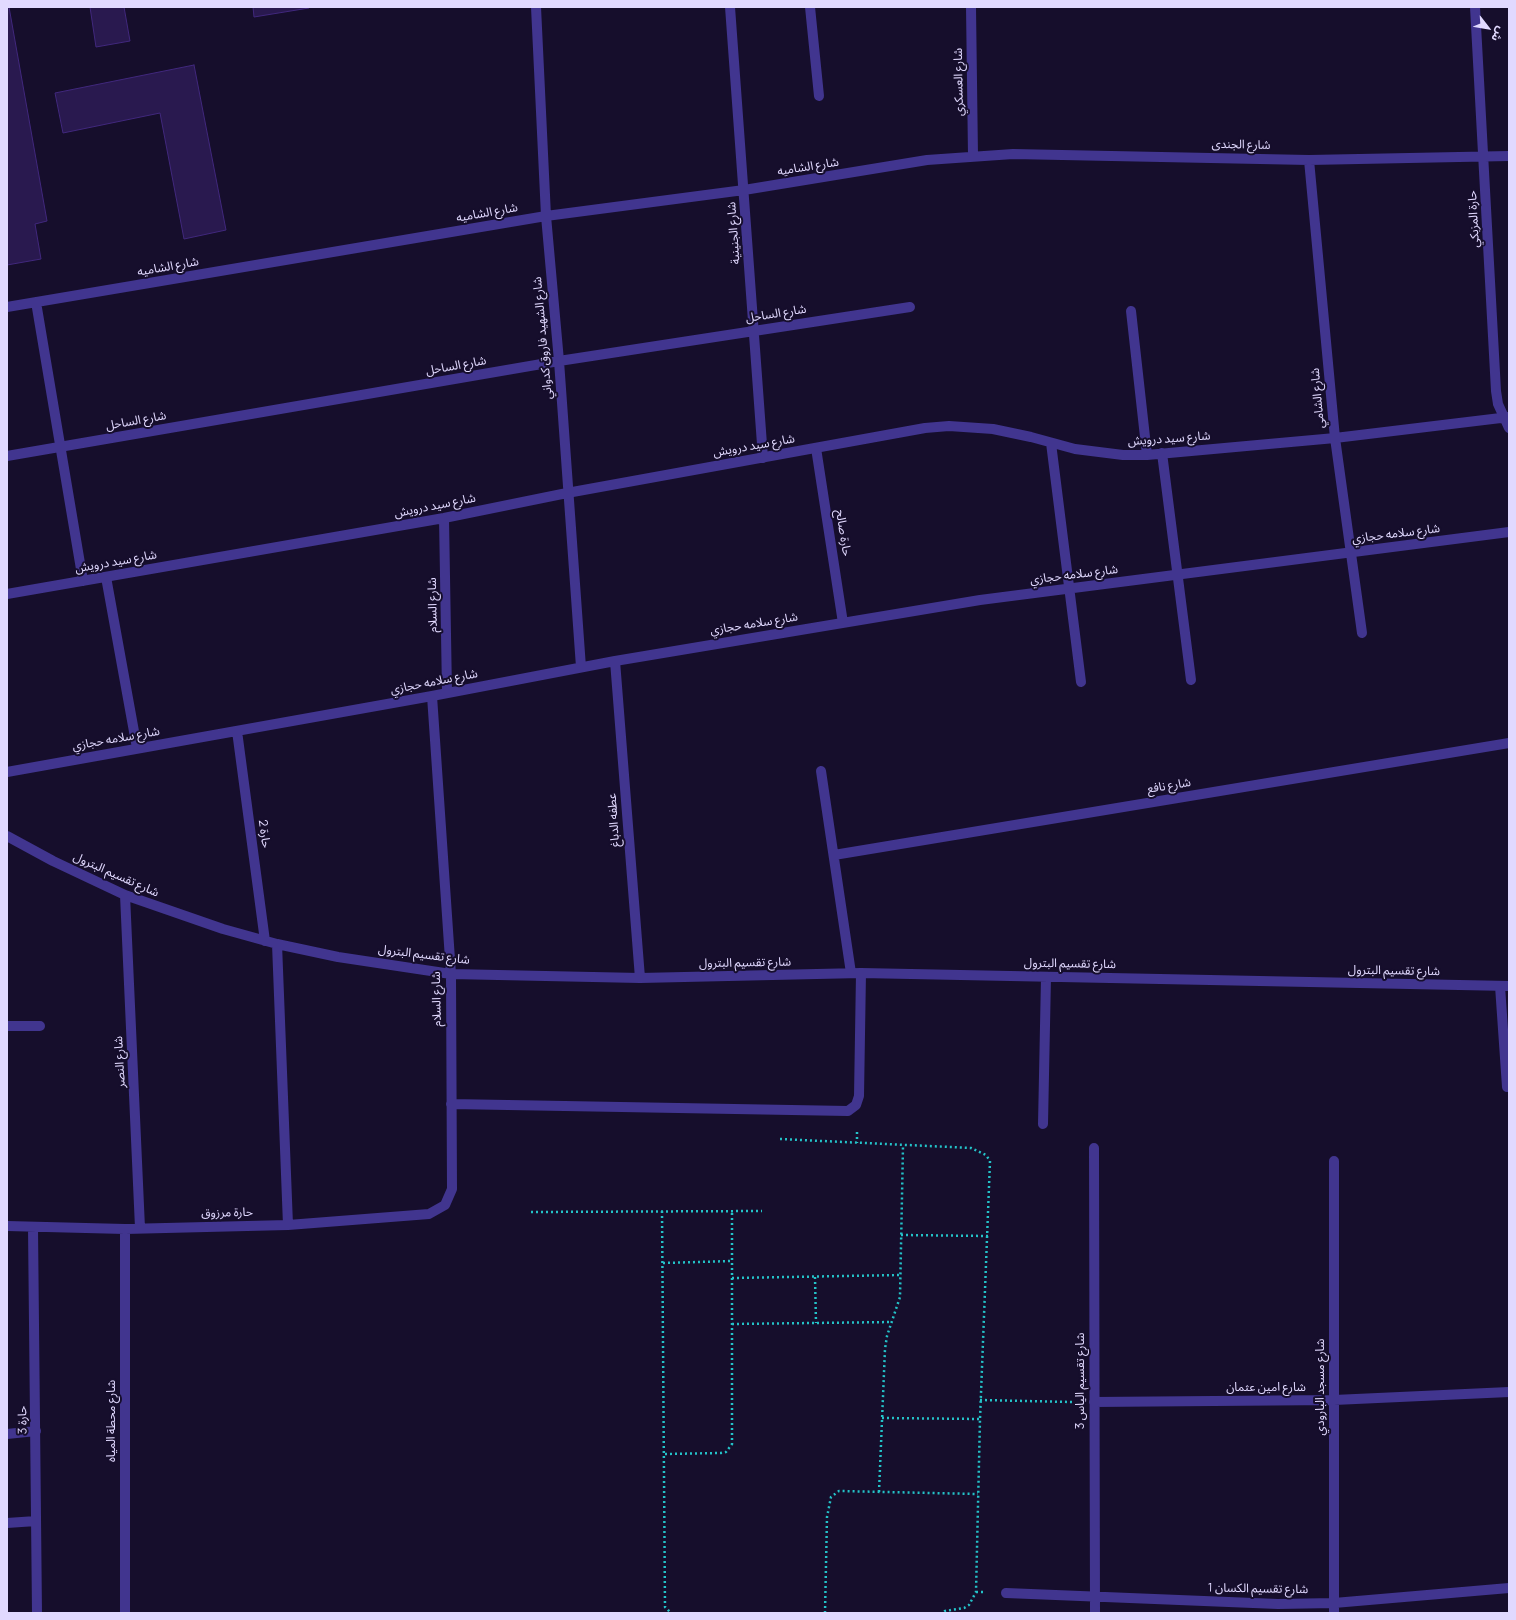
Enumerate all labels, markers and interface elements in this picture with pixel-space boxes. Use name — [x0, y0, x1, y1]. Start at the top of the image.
north arrow — [1468, 8, 1508, 48]
text: ش — [1488, 24, 1509, 45]
street label: شارع العسكري — [951, 48, 967, 116]
street label: شارع الجندى — [1211, 137, 1271, 153]
street label: شارع الشاميه — [776, 155, 840, 179]
street label: حارة المزبكي — [1465, 190, 1483, 248]
street label: شارع الشاميه — [455, 201, 519, 225]
street label: شارع الجنينية — [725, 201, 743, 265]
street label: شارع الشاميه — [136, 255, 200, 279]
street label: شارع الشهيد فاروق كدواني — [530, 276, 556, 400]
street label: شارع الساحل — [745, 302, 807, 326]
street label: شارع الساحل — [425, 354, 487, 378]
street label: شارع الشامي — [1308, 367, 1328, 429]
street label: شارع الساحل — [105, 409, 167, 433]
street label: شارع سيد درويش — [1127, 429, 1211, 449]
street label: شارع سيد درويش — [712, 432, 796, 460]
street label: شارع سيد درويش — [393, 491, 477, 521]
street label: حارة صالح — [832, 509, 854, 557]
street label: شارع سلامه حجازي — [1351, 521, 1441, 547]
street label: شارع سيد درويش — [74, 548, 158, 576]
street label: شارع سلامه حجازي — [1029, 562, 1119, 588]
street label: شارع السلام — [425, 577, 441, 633]
street label: شارع سلامه حجازي — [709, 610, 799, 638]
street label: شارع سلامه حجازي — [389, 666, 479, 698]
street label: شارع سلامه حجازي — [71, 724, 161, 754]
street label: شارع نافع — [1146, 775, 1192, 797]
street label: عطفه الدباغ — [605, 793, 623, 847]
street label: حارة 2 — [255, 819, 273, 849]
street label: شارع تقسيم البترول — [71, 850, 161, 900]
street label: شارع تقسيم البترول — [377, 942, 471, 968]
street label: شارع تقسيم البترول — [699, 955, 791, 971]
street label: شارع تقسيم البترول — [1024, 956, 1116, 972]
street label: شارع تقسيم البترول — [1348, 963, 1440, 979]
street label: شارع السلام — [429, 971, 445, 1027]
street label: شارع النصر — [111, 1036, 129, 1088]
street label: حارة مرزوق — [201, 1205, 253, 1221]
street label: شارع تقسيم الياس 3 — [1074, 1333, 1088, 1429]
street label: شارع مسجد البارودي — [1314, 1339, 1328, 1435]
street label: شارع محطة المياه — [105, 1380, 119, 1462]
street label: شارع امين عثمان — [1226, 1381, 1306, 1395]
street label: حارة 3 — [16, 1406, 30, 1434]
street label: شارع تقسيم الكسان 1 — [1208, 1581, 1308, 1597]

